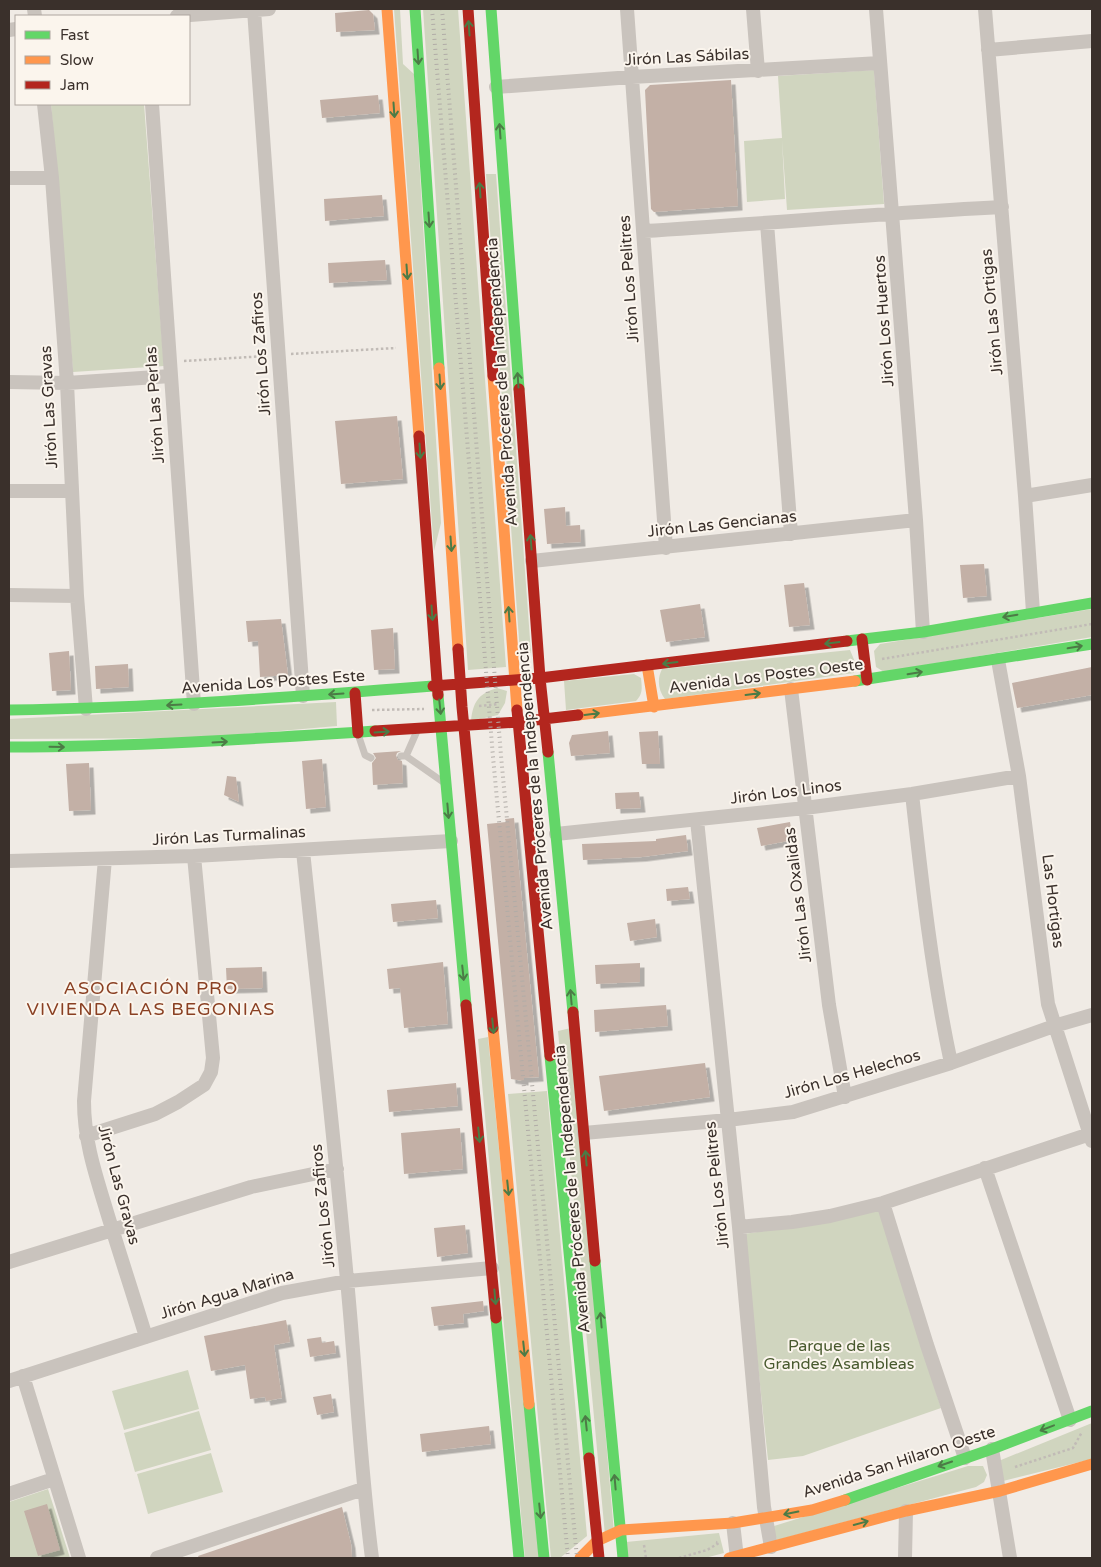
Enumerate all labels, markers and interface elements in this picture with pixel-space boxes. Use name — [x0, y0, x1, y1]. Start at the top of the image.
legend — [15, 15, 190, 105]
one-way arrow — [465, 21, 474, 37]
text: Fast — [60, 26, 90, 44]
street label: Jirón Las Sábilas — [624, 44, 750, 70]
one-way arrow — [414, 49, 423, 65]
text: Slow — [60, 51, 94, 69]
text: Jam — [60, 76, 89, 94]
one-way arrow — [390, 101, 399, 117]
one-way arrow — [495, 123, 504, 139]
one-way arrow — [476, 183, 485, 199]
one-way arrow — [425, 211, 434, 227]
street label: Jirón Los Pelitres — [615, 214, 643, 344]
street label: Avenida Próceres de la Independencia — [482, 237, 522, 527]
street label: Jirón Las Ortigas — [977, 248, 1007, 376]
street label: Jirón Los Huertos — [869, 254, 899, 388]
one-way arrow — [402, 263, 411, 279]
street label: Jirón Los Zafiros — [247, 291, 275, 417]
street label: Jirón Las Gravas — [36, 345, 62, 469]
street label: Jirón Las Perlas — [141, 346, 169, 464]
one-way arrow — [514, 372, 523, 388]
one-way arrow — [436, 373, 445, 389]
one-way arrow — [415, 443, 425, 459]
street label: Jirón Las Gencianas — [646, 506, 798, 542]
one-way arrow — [526, 534, 535, 550]
one-way arrow — [447, 536, 456, 552]
one-way arrow — [427, 605, 437, 621]
one-way arrow — [505, 607, 514, 623]
one-way arrow — [1002, 612, 1018, 622]
one-way arrow — [824, 638, 840, 648]
street label: Avenida Próceres de la Independencia — [512, 641, 558, 931]
one-way arrow — [1067, 642, 1083, 652]
street label: Avenida Los Postes Oeste — [668, 654, 864, 698]
one-way arrow — [663, 658, 679, 668]
street label: Avenida Los Postes Este — [180, 666, 366, 698]
one-way arrow — [906, 668, 922, 678]
one-way arrow — [745, 688, 761, 698]
one-way arrow — [329, 689, 345, 699]
one-way arrow — [435, 699, 444, 715]
one-way arrow — [167, 701, 183, 710]
one-way arrow — [584, 709, 600, 719]
one-way arrow — [374, 727, 390, 736]
one-way arrow — [212, 737, 228, 746]
one-way arrow — [49, 742, 65, 752]
street label: Jirón Los Linos — [729, 775, 843, 809]
one-way arrow — [443, 803, 453, 819]
street label: Jirón Las Turmalinas — [152, 822, 306, 850]
street label: Jirón Las Oxalidas — [780, 826, 816, 964]
street label: Las Hortigas — [1037, 853, 1069, 949]
one-way arrow — [458, 965, 468, 981]
district label: ASOCIACIÓN PRO VIVIENDA LAS BEGONIAS — [27, 977, 275, 1020]
one-way arrow — [566, 989, 576, 1005]
one-way arrow — [488, 1018, 498, 1034]
street label: Avenida Próceres de la Independencia — [549, 1044, 595, 1334]
street label: Jirón Los Helechos — [781, 1045, 923, 1103]
street label: Jirón Los Pelitres — [700, 1120, 734, 1250]
street label: Jirón Las Gravas — [93, 1123, 145, 1247]
one-way arrow — [474, 1127, 484, 1143]
street label: Jirón Los Zafiros — [307, 1143, 339, 1269]
one-way arrow — [581, 1151, 591, 1167]
one-way arrow — [504, 1179, 513, 1195]
street label: Jirón Agua Marina — [158, 1264, 296, 1324]
one-way arrow — [490, 1288, 500, 1304]
one-way arrow — [596, 1313, 605, 1329]
park label: Parque de las Grandes Asambleas — [763, 1336, 915, 1374]
one-way arrow — [519, 1341, 529, 1357]
one-way arrow — [581, 1415, 590, 1431]
street label: Avenida San Hilaron Oeste — [800, 1421, 998, 1503]
one-way arrow — [1039, 1424, 1055, 1433]
one-way arrow — [938, 1460, 954, 1469]
one-way arrow — [610, 1474, 620, 1490]
one-way arrow — [535, 1503, 545, 1519]
one-way arrow — [783, 1509, 799, 1519]
one-way arrow — [852, 1518, 868, 1527]

